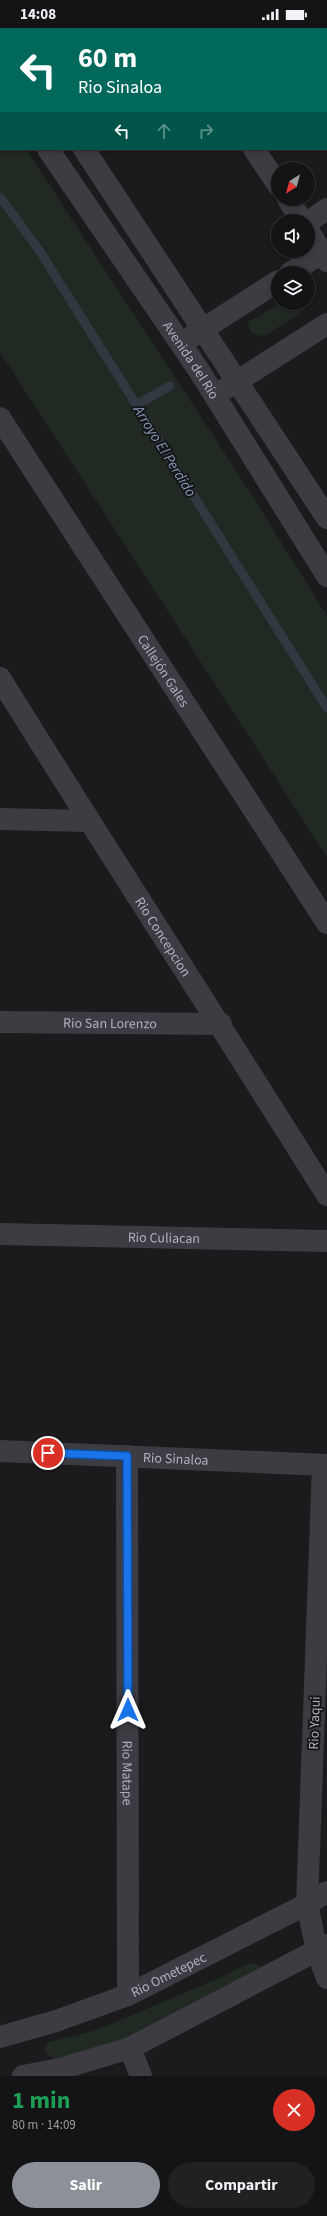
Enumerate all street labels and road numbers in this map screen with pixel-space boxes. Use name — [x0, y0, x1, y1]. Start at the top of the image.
street label: Avenida del Río — [157, 317, 223, 403]
street label: Callejón Gales — [132, 631, 194, 712]
street label: Rio Concepcion — [130, 894, 195, 981]
street label: Rio San Lorenzo — [63, 1014, 157, 1034]
street label: Rio Culiacan — [128, 1228, 200, 1249]
street label: Rio Sinaloa — [143, 1448, 209, 1471]
street label: Rio Yaqui — [304, 1696, 326, 1750]
street label: Rio Matape — [117, 1740, 137, 1806]
street label: Rio Ometepec — [128, 1948, 210, 2003]

